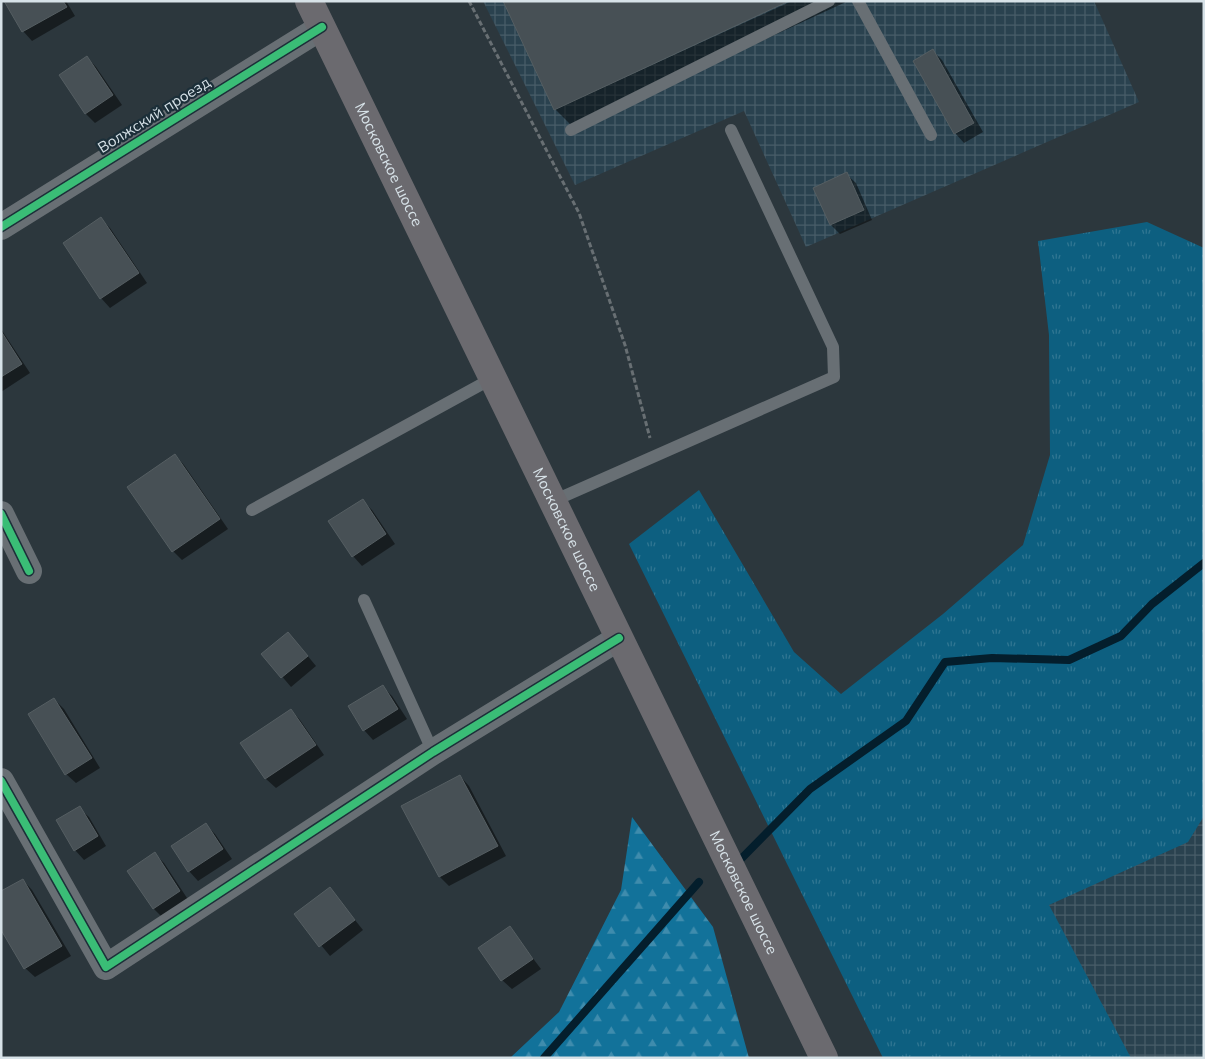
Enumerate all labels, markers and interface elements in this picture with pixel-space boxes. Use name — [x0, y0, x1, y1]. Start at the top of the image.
street label: Волжский проезд — [94, 72, 214, 157]
street label: Московское шоссе — [351, 99, 427, 229]
street label: Московское шоссе — [529, 464, 605, 594]
street label: Московское шоссе — [706, 828, 782, 958]

